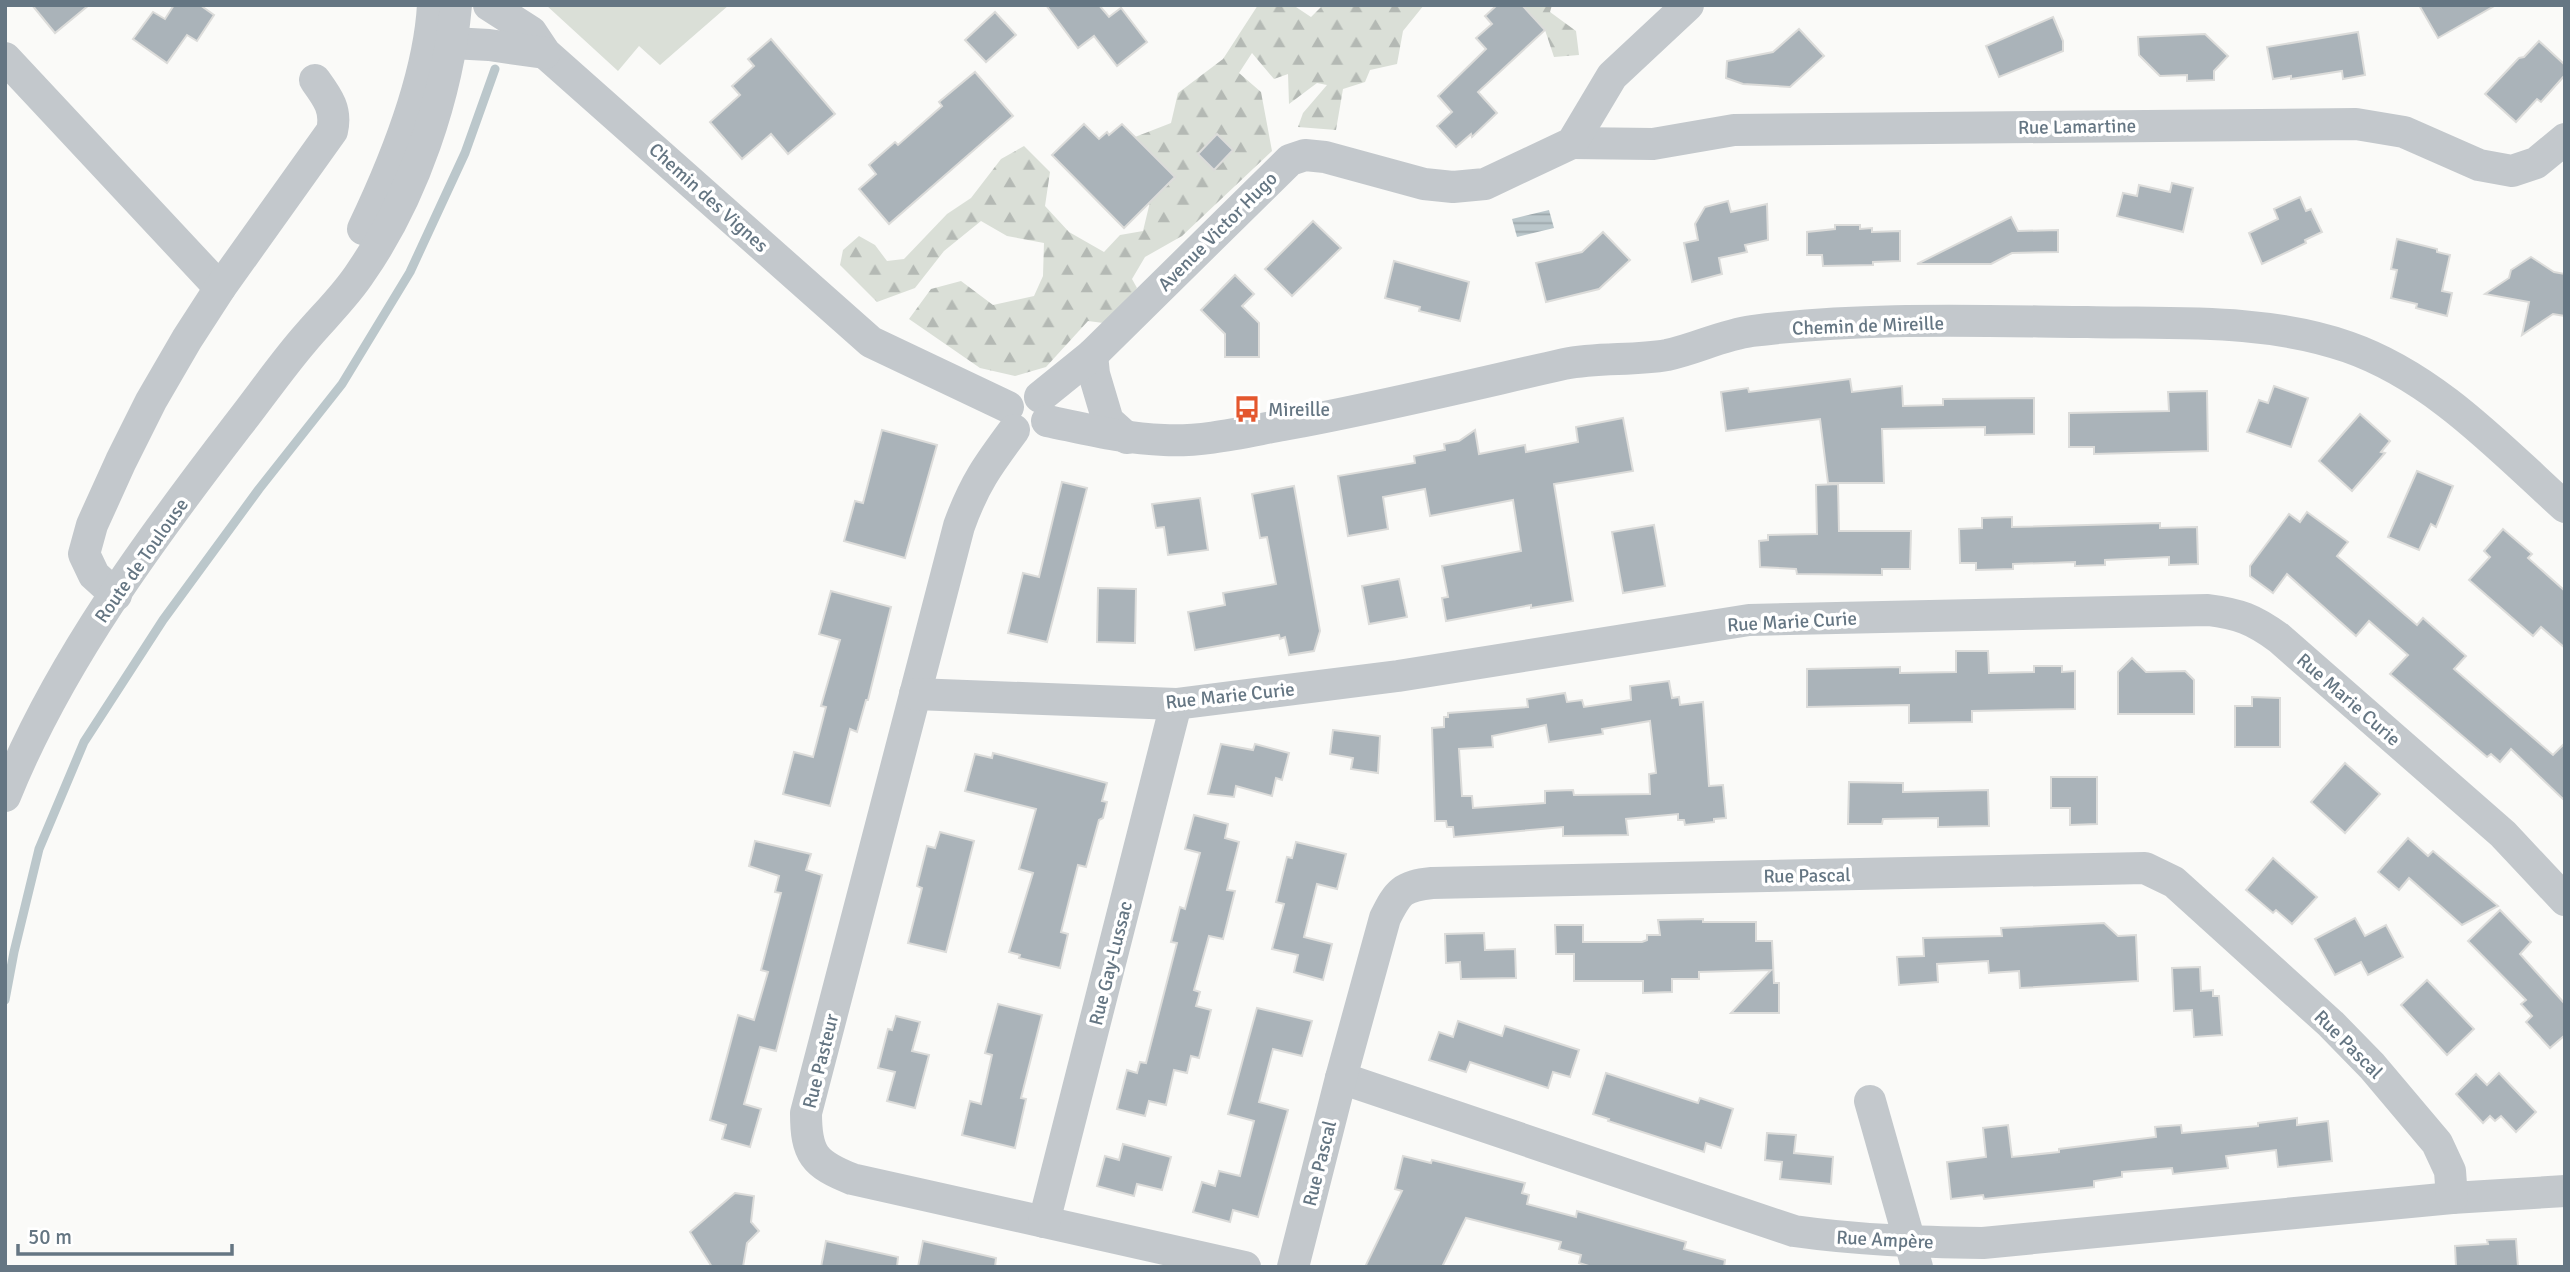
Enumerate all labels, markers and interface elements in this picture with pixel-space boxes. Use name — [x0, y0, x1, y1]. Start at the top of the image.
street label: Rue Lamartine — [2018, 114, 2136, 140]
street label: Chemin des Vignes — [644, 138, 773, 258]
street label: Avenue Victor Hugo — [1153, 167, 1283, 297]
street label: Chemin de Mireille — [1792, 311, 1944, 341]
bus stop icon: Mireille — [1232, 394, 1262, 424]
place label: Mireille — [1268, 398, 1330, 422]
street label: Route de Toulouse — [90, 494, 194, 628]
street label: Rue Marie Curie — [1727, 607, 1858, 637]
street label: Rue Marie Curie — [2291, 648, 2405, 751]
street label: Rue Marie Curie — [1164, 677, 1296, 715]
street label: Rue Pascal — [1763, 863, 1851, 889]
street label: Rue Gay-Lussac — [1084, 899, 1138, 1028]
street label: Rue Pascal — [2309, 1005, 2388, 1084]
street label: Rue Pasteur — [798, 1011, 844, 1111]
street label: Rue Pascal — [1298, 1118, 1342, 1209]
scale bar — [18, 1212, 231, 1256]
text: 50 m — [28, 1224, 72, 1250]
street label: Rue Ampère — [1836, 1225, 1934, 1255]

